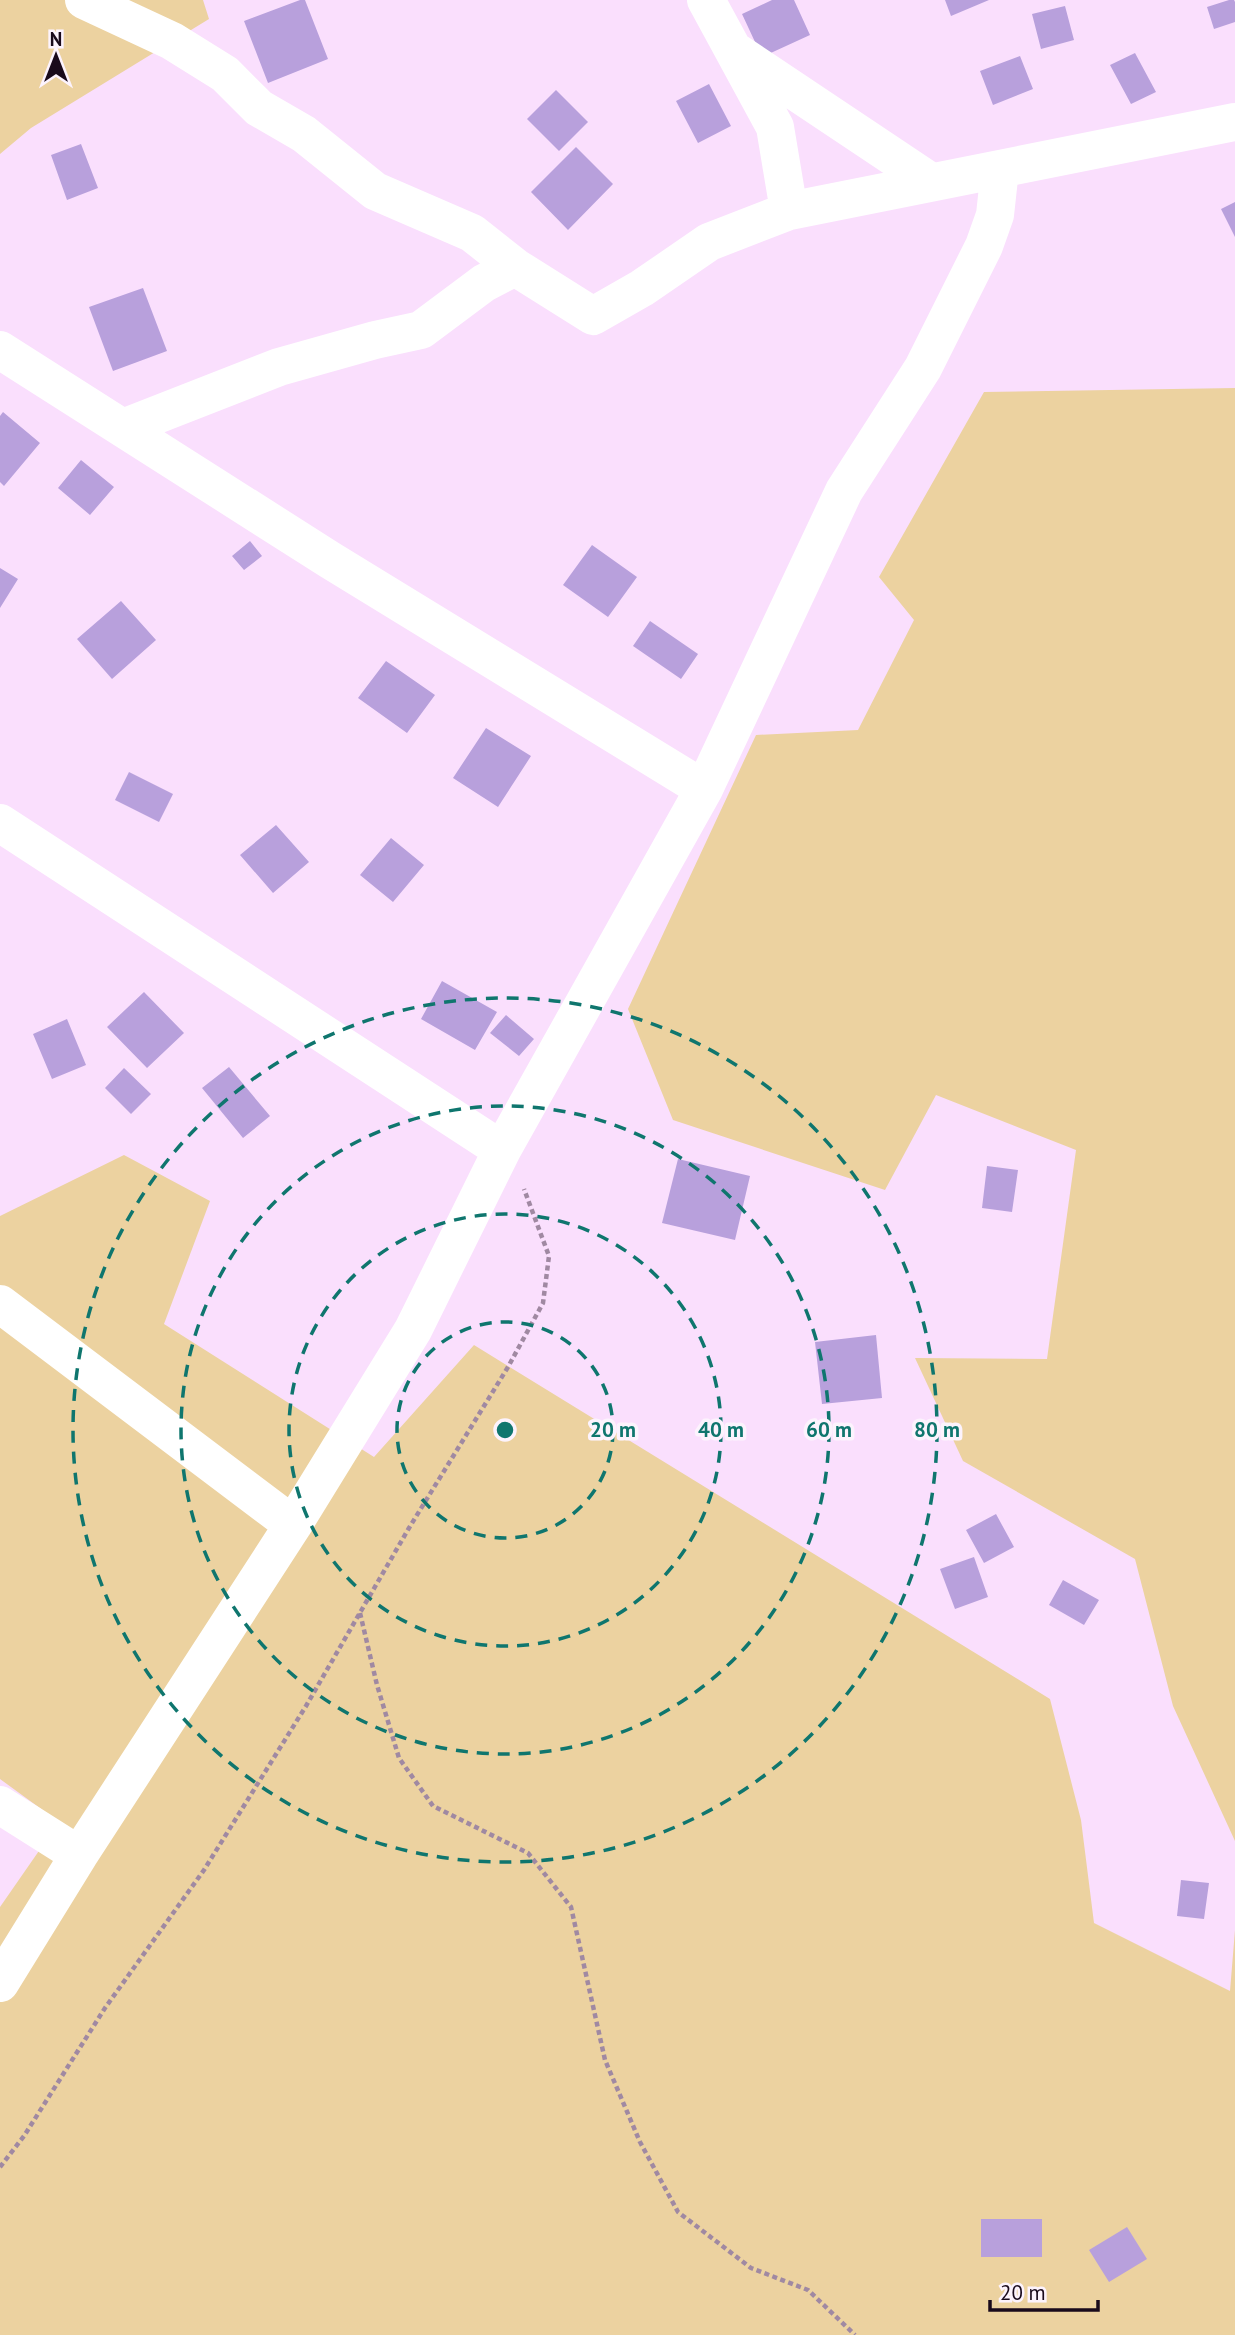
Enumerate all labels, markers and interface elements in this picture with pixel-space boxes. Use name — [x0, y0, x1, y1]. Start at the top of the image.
north arrow — [21, 21, 91, 91]
text: N — [50, 27, 62, 51]
text: 20 m — [590, 1416, 636, 1443]
text: 40 m — [698, 1416, 744, 1443]
text: 60 m — [806, 1416, 852, 1443]
text: 80 m — [914, 1416, 960, 1443]
centre of rings — [493, 1418, 517, 1442]
scale bar — [990, 2268, 1098, 2312]
text: 20 m — [1000, 2279, 1046, 2306]

